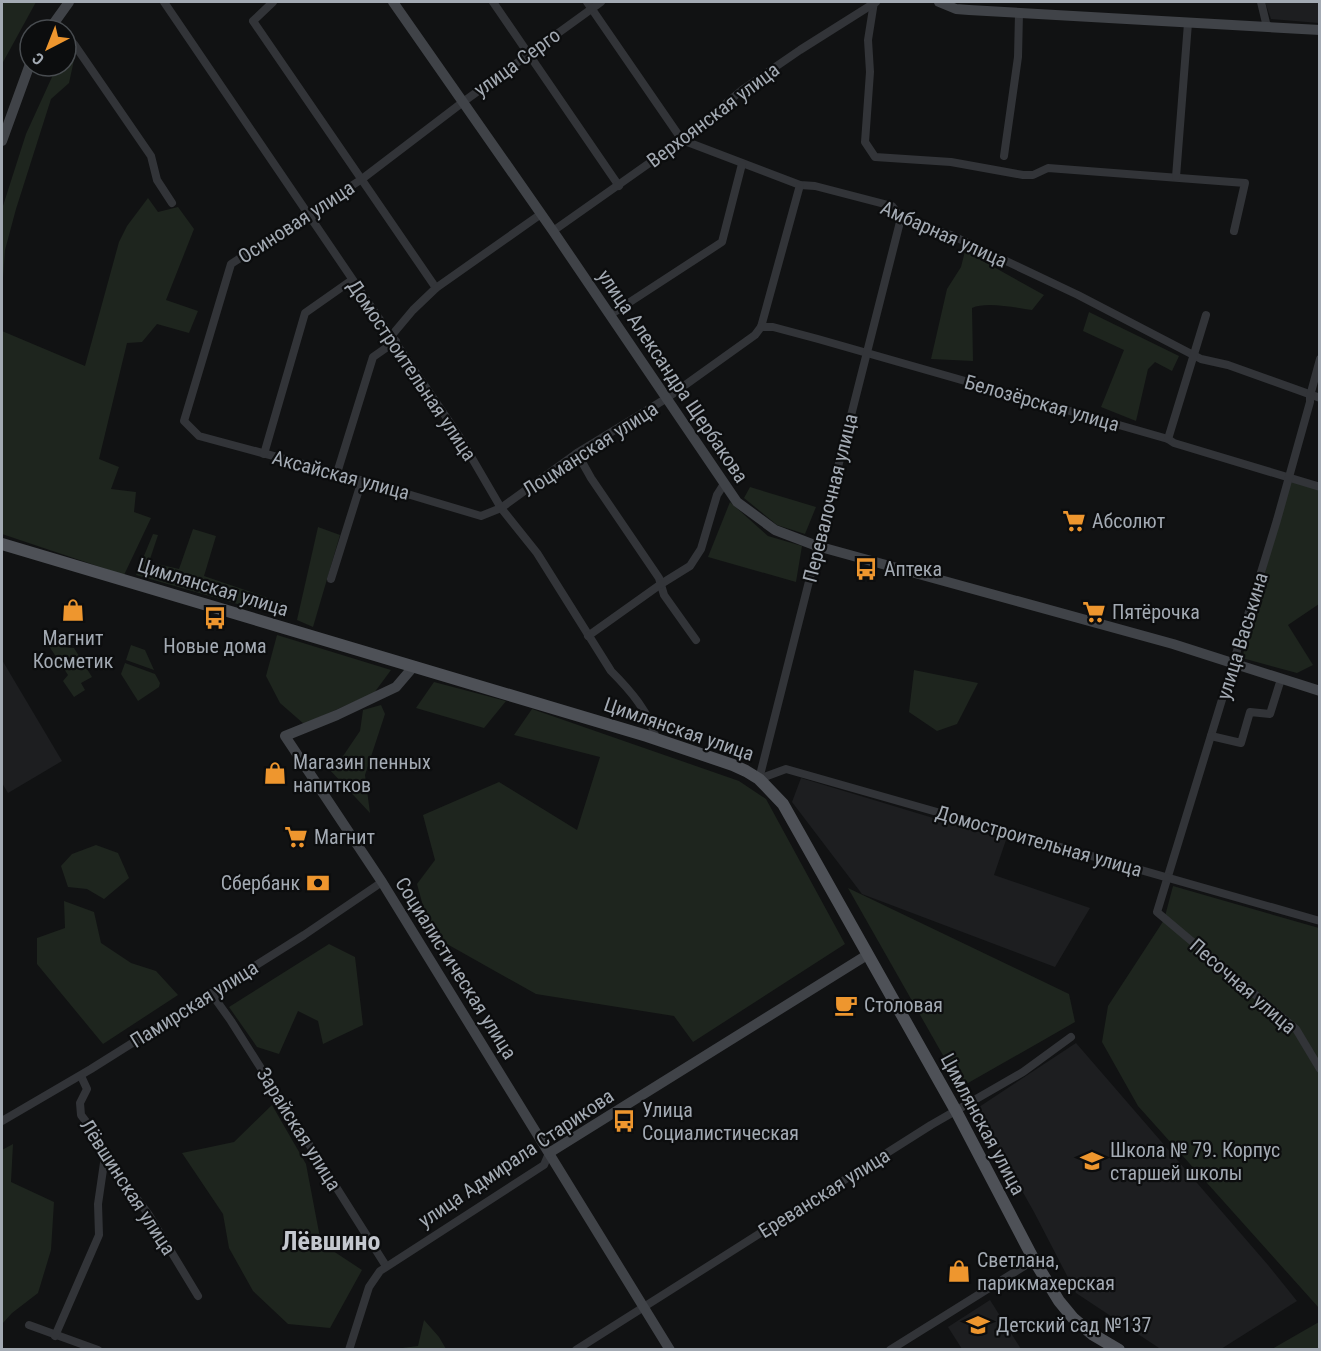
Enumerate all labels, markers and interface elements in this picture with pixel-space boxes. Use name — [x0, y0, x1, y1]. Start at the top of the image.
north arrow — [18, 18, 78, 78]
street label: улица Серго — [469, 23, 565, 101]
text: С — [29, 49, 48, 69]
street label: Верхоянская улица — [642, 57, 784, 173]
street label: Осиновая улица — [233, 175, 359, 269]
street label: Амбарная улица — [877, 195, 1011, 273]
street label: улица Александра Щербакова — [593, 265, 753, 487]
street label: Домостроительная улица — [342, 275, 482, 465]
street label: Белозёрская улица — [962, 369, 1122, 437]
street label: Лоцманская улица — [518, 396, 662, 502]
street label: Перевалочная улица — [797, 411, 863, 585]
street label: Аксайская улица — [270, 445, 412, 505]
supermarket icon: Абсолют — [1061, 508, 1087, 534]
place label: Абсолют — [1092, 509, 1165, 533]
street label: Цимлянская улица — [134, 553, 292, 621]
bus stop icon: Аптека — [853, 556, 879, 582]
place label: Аптека — [884, 557, 942, 581]
street label: улица Васькина — [1211, 569, 1273, 703]
shop icon: Магнит Косметик — [60, 597, 86, 623]
supermarket icon: Пятёрочка — [1081, 599, 1107, 625]
place label: Пятёрочка — [1112, 600, 1200, 624]
bus stop icon: Новые дома — [202, 605, 228, 631]
place label: Магнит Косметик — [33, 626, 114, 673]
place label: Новые дома — [163, 634, 267, 658]
street label: Цимлянская улица — [601, 692, 757, 766]
place label: Магазин пенных напитков — [293, 750, 431, 797]
shop icon: Магазин пенных напитков — [262, 760, 288, 786]
street label: Домостроительная улица — [933, 800, 1145, 882]
supermarket icon: Магнит — [283, 824, 309, 850]
place label: Магнит — [314, 825, 375, 849]
bank icon: Сбербанк — [305, 870, 331, 896]
place label: Сбербанк — [221, 871, 300, 895]
street label: Социалистическая улица — [390, 873, 522, 1063]
street label: Песочная улица — [1185, 933, 1301, 1039]
street label: Памирская улица — [126, 955, 262, 1053]
cafe icon: Столовая — [833, 992, 859, 1018]
place label: Столовая — [864, 993, 943, 1017]
street label: Цимлянская улица — [936, 1049, 1030, 1199]
street label: Зарайская улица — [252, 1063, 346, 1195]
street label: улица Адмирала Старикова — [414, 1084, 618, 1232]
place label: Улица Социалистическая — [642, 1098, 799, 1145]
bus stop icon: Улица Социалистическая — [611, 1108, 637, 1134]
street label: Лёвшинская улица — [75, 1115, 181, 1259]
place label: Школа № 79. Корпус старшей школы — [1110, 1138, 1280, 1185]
street label: Ереванская улица — [754, 1143, 894, 1243]
school or university icon: Школа № 79. Корпус старшей школы — [1079, 1148, 1105, 1174]
district label: Лёвшино — [281, 1226, 381, 1256]
place label: Светлана, парикмахерская — [977, 1248, 1115, 1295]
shop icon: Светлана, парикмахерская — [946, 1258, 972, 1284]
school or university icon: Детский сад №137 — [965, 1312, 991, 1338]
place label: Детский сад №137 — [996, 1313, 1151, 1337]

